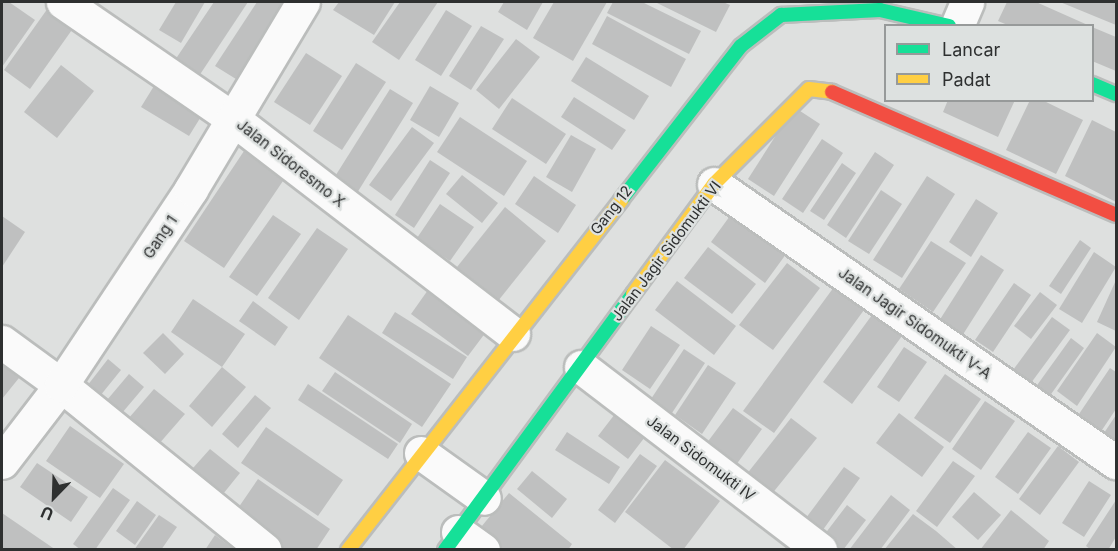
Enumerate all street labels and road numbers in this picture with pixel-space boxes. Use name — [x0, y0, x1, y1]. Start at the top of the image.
street label: Jalan Sidoresmo X — [233, 115, 349, 211]
street label: Jalan Jagir Sidomukti VI — [607, 177, 725, 325]
street label: Gang 12 — [586, 182, 636, 238]
street label: Gang 1 — [139, 212, 181, 262]
street label: Jalan Jagir Sidomukti V-A — [835, 263, 995, 383]
street label: Jalan Sidomukti IV — [643, 411, 759, 505]

